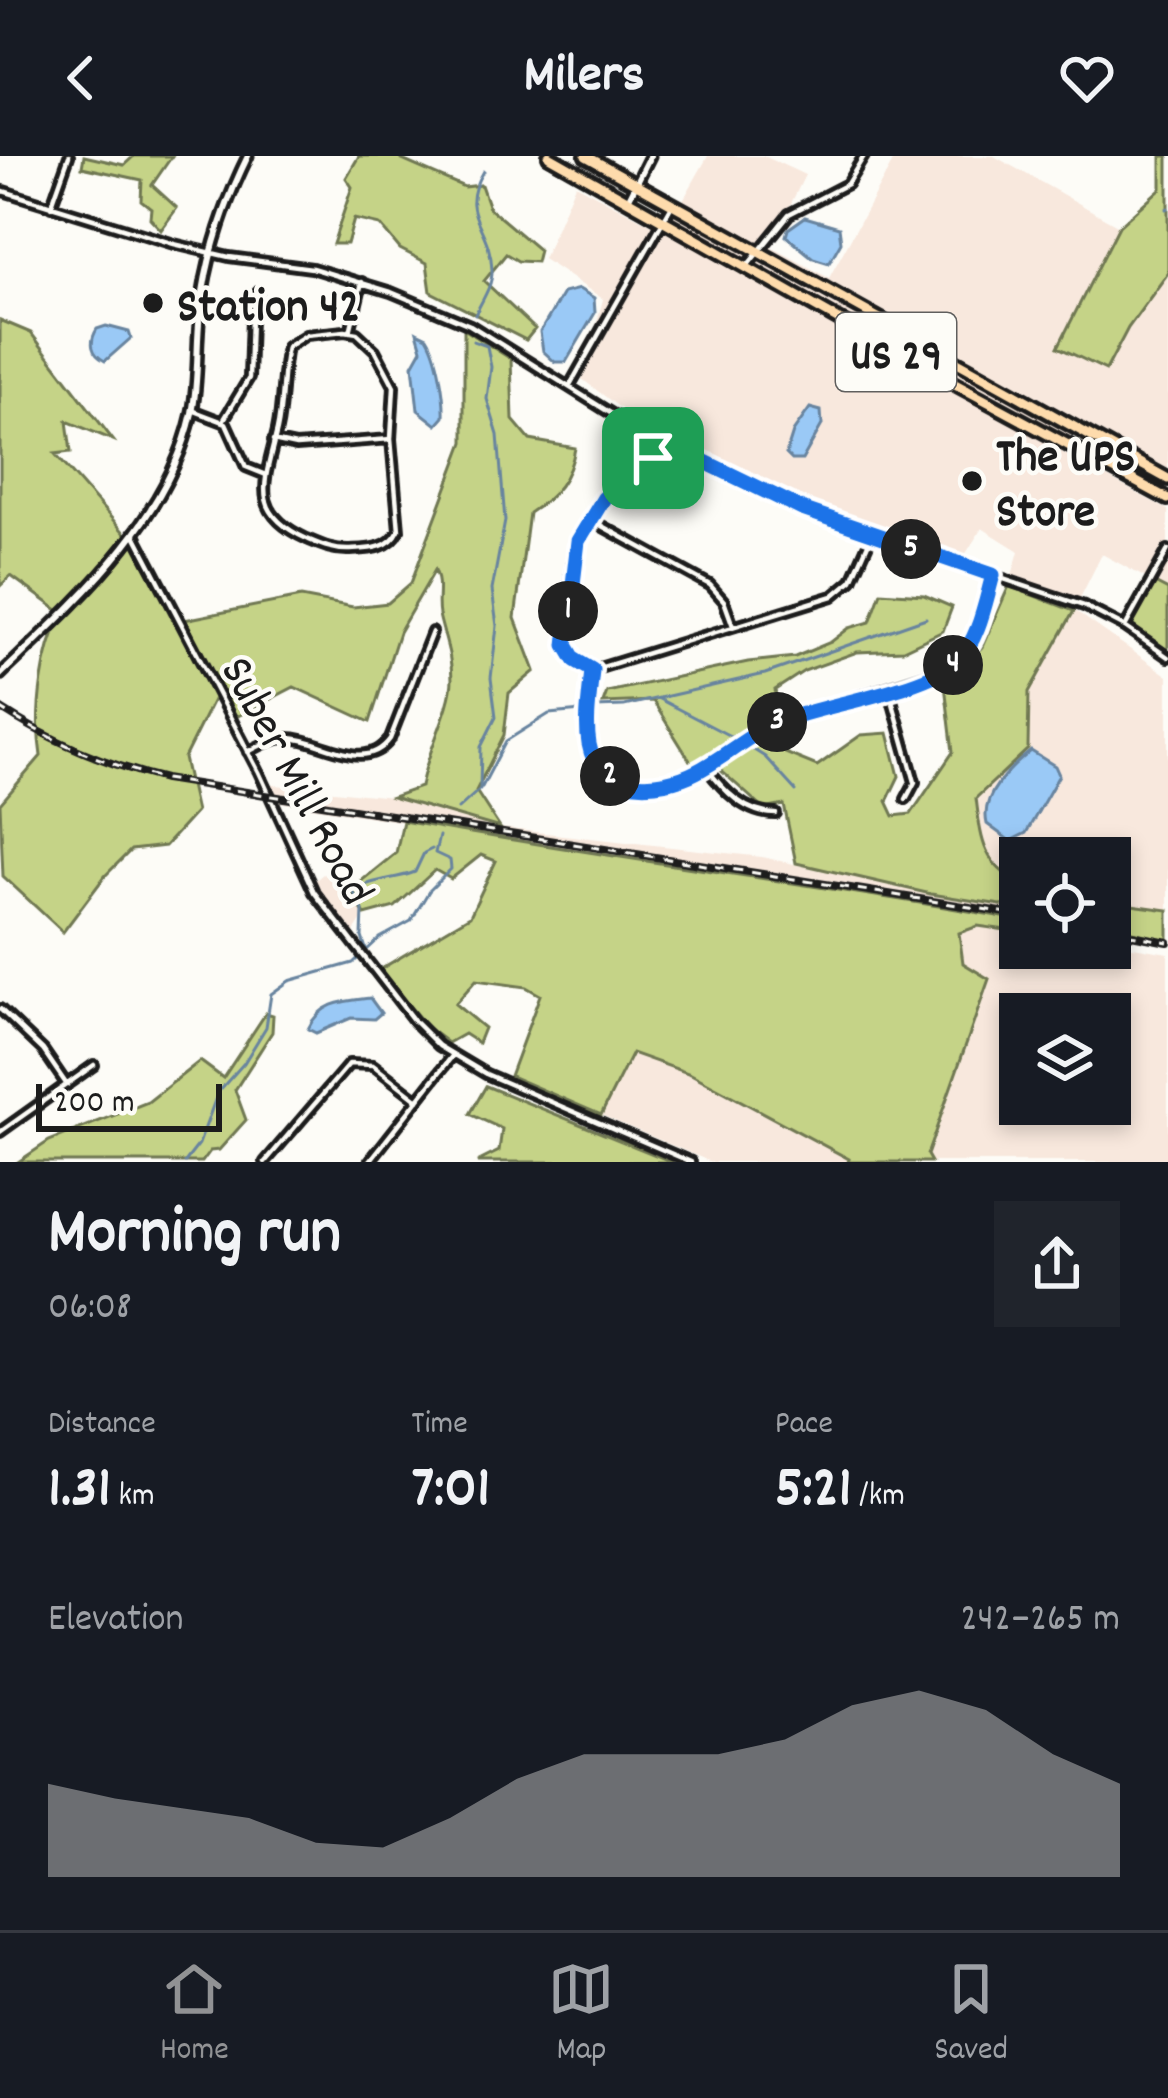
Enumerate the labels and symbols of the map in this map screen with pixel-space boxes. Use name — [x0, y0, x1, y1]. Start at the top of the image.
place label: Station 42 — [177, 276, 360, 345]
marker: Station 42 — [140, 290, 166, 316]
road number: US 29 — [836, 313, 956, 391]
pin — [602, 407, 704, 509]
place label: The UPS Store — [996, 426, 1135, 550]
marker: The UPS Store — [959, 468, 985, 494]
pin: 5 — [881, 519, 941, 579]
pin: 1 — [538, 581, 598, 641]
pin: 4 — [923, 635, 983, 695]
street label: Suber Mill Road — [199, 646, 388, 919]
pin: 3 — [747, 692, 807, 752]
pin: 2 — [580, 746, 640, 806]
scale bar — [36, 1078, 222, 1131]

